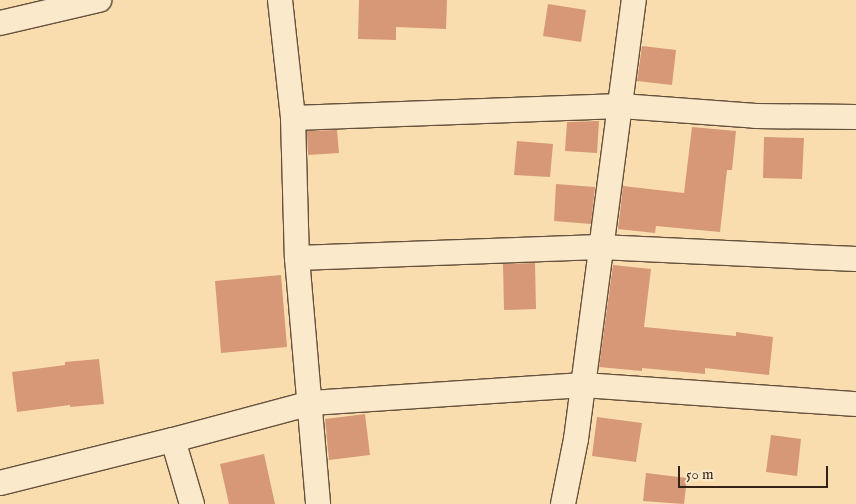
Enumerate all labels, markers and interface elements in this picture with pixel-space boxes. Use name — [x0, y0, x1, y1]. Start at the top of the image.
scale bar — [681, 456, 831, 488]
text: 50 m — [686, 465, 714, 484]

